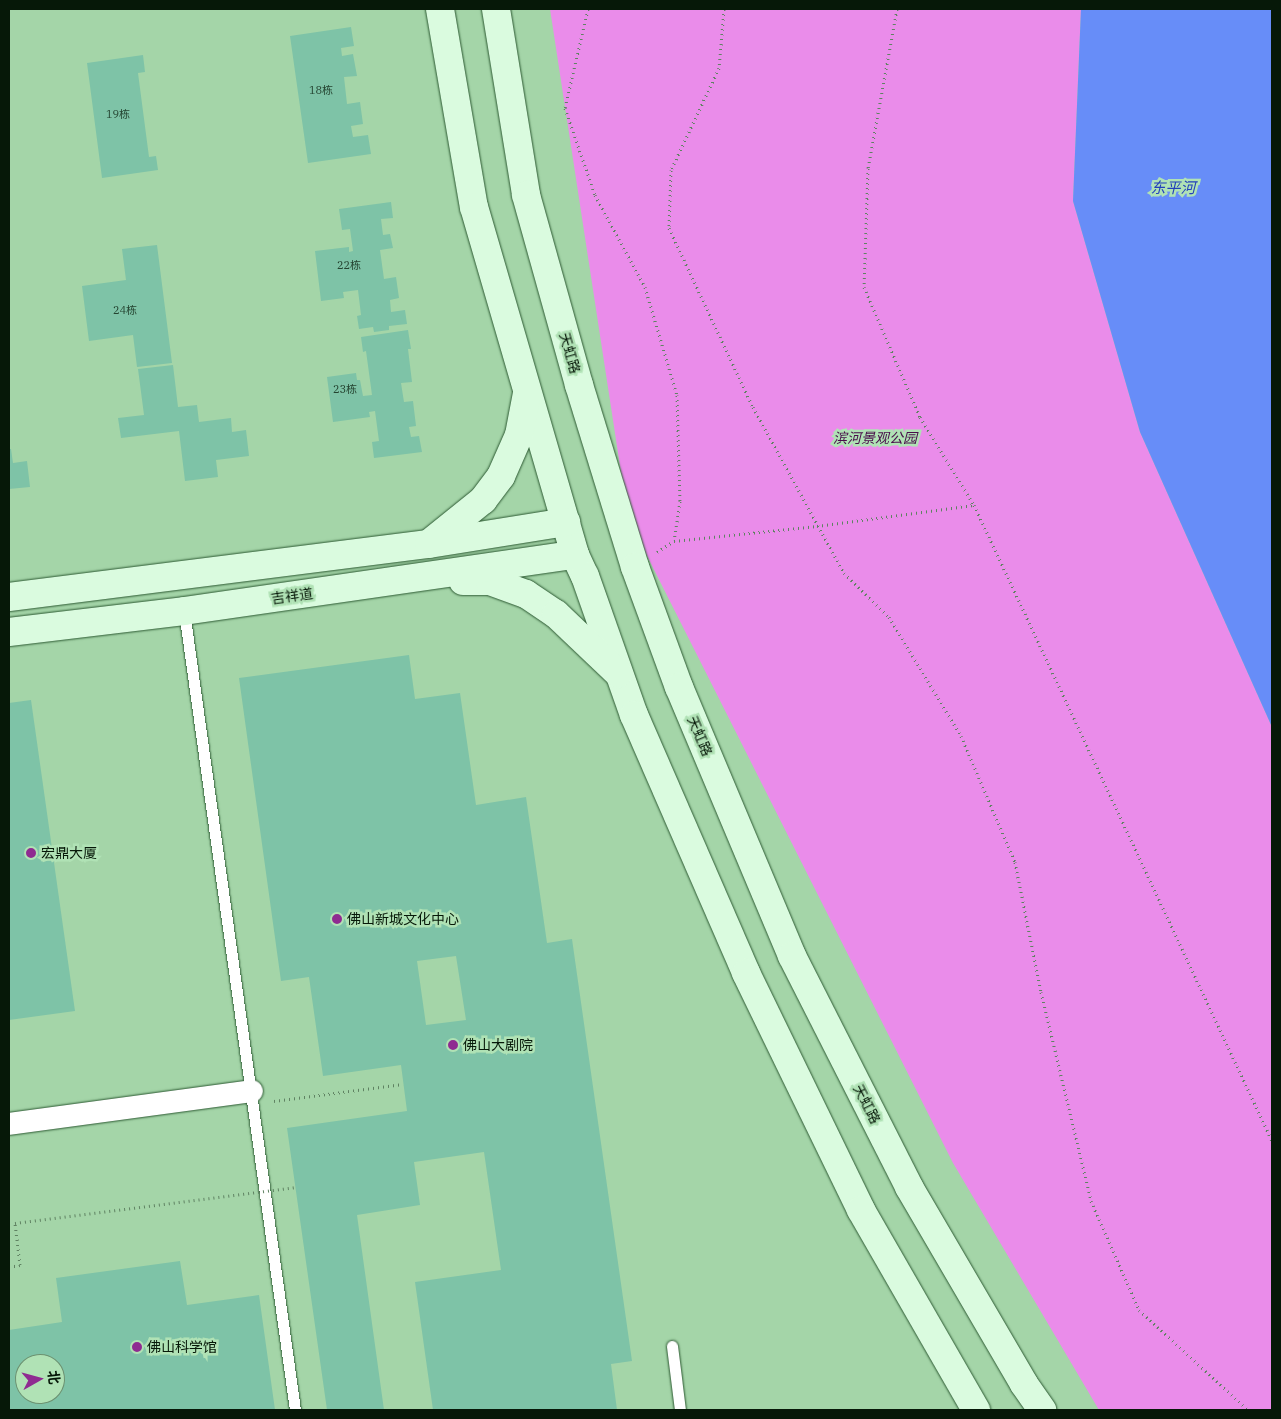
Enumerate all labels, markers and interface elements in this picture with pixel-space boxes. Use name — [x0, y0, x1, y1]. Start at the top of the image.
house number: 18栋 — [309, 83, 333, 97]
house number: 19栋 — [106, 107, 130, 121]
water label: 东平河 — [1151, 179, 1195, 197]
house number: 22栋 — [337, 258, 361, 272]
house number: 24栋 — [113, 303, 137, 317]
street label: 天虹路 — [556, 330, 584, 376]
house number: 23栋 — [333, 382, 357, 396]
park label: 滨河景观公园 — [833, 430, 917, 446]
street label: 吉祥道 — [270, 585, 314, 607]
street label: 天虹路 — [684, 713, 716, 759]
place label: 宏鼎大厦 — [41, 845, 97, 861]
marker: 宏鼎大厦 — [25, 847, 37, 859]
place label: 佛山新城文化中心 — [347, 911, 459, 927]
marker: 佛山新城文化中心 — [331, 913, 343, 925]
place label: 佛山大剧院 — [463, 1037, 533, 1053]
marker: 佛山大剧院 — [447, 1039, 459, 1051]
street label: 天虹路 — [850, 1081, 884, 1127]
place label: 佛山科学馆 — [147, 1339, 217, 1355]
marker: 佛山科学馆 — [131, 1341, 143, 1353]
north arrow — [15, 1354, 65, 1404]
text: 北 — [44, 1369, 64, 1385]

